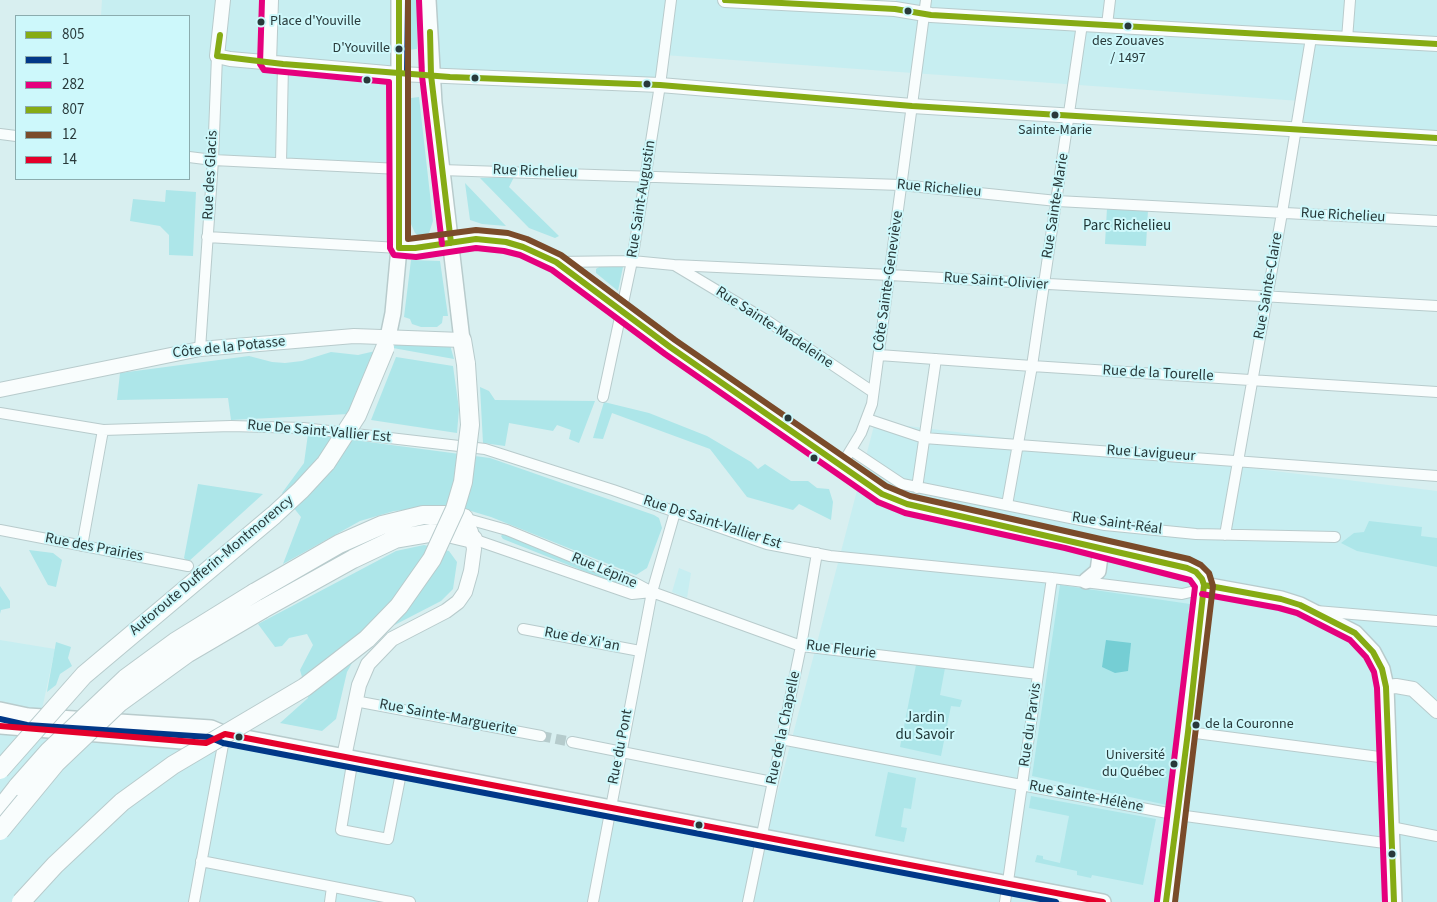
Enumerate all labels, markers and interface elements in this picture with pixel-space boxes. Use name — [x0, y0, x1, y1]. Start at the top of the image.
unlabelled marker — [903, 6, 913, 16]
place label: Place d'Youville — [270, 14, 361, 30]
legend — [15, 15, 190, 180]
marker: Place d'Youville — [256, 17, 266, 27]
marker: des Zouaves / 1497 — [1123, 21, 1133, 31]
text: 805 — [62, 24, 84, 45]
place label: des Zouaves / 1497 — [1092, 34, 1164, 66]
place label: D'Youville — [333, 41, 390, 57]
marker: D'Youville — [394, 44, 404, 54]
text: 1 — [62, 49, 69, 70]
unlabelled marker — [470, 73, 480, 83]
text: 282 — [62, 74, 84, 95]
unlabelled marker — [362, 75, 372, 85]
unlabelled marker — [642, 79, 652, 89]
text: 807 — [62, 99, 84, 120]
marker: Sainte-Marie — [1050, 110, 1060, 120]
place label: Sainte-Marie — [1018, 123, 1092, 139]
text: 12 — [62, 124, 77, 145]
street label: Rue des Glacis — [200, 130, 222, 220]
street label: Rue Saint-Augustin — [624, 139, 660, 259]
text: 14 — [62, 149, 77, 170]
street label: Rue Sainte-Marie — [1039, 152, 1073, 260]
street label: Rue Richelieu — [492, 162, 578, 182]
street label: Rue Richelieu — [896, 176, 982, 202]
street label: Rue Richelieu — [1300, 205, 1386, 227]
street label: Côte Sainte-Geneviève — [870, 210, 908, 352]
park label: Parc Richelieu — [1083, 218, 1171, 236]
street label: Rue Sainte-Claire — [1251, 231, 1287, 341]
street label: Rue Saint-Olivier — [943, 269, 1049, 295]
street label: Rue Sainte-Madeleine — [712, 283, 836, 373]
street label: Côte de la Potasse — [172, 333, 286, 363]
street label: Rue de la Tourelle — [1102, 362, 1214, 386]
unlabelled marker — [783, 413, 793, 423]
street label: Rue De Saint-Vallier Est — [246, 417, 392, 447]
street label: Rue Lavigueur — [1106, 442, 1196, 466]
unlabelled marker — [809, 453, 819, 463]
street label: Autoroute Dufferin-Montmorency — [126, 492, 298, 640]
street label: Rue De Saint-Vallier Est — [641, 492, 783, 554]
street label: Rue Saint-Réal — [1071, 509, 1163, 539]
street label: Rue des Prairies — [43, 530, 145, 566]
street label: Rue Lépine — [569, 549, 639, 593]
street label: Rue de Xi'an — [543, 624, 621, 656]
street label: Rue Fleurie — [805, 637, 877, 663]
street label: Rue de la Chapelle — [763, 670, 805, 786]
street label: Rue du Parvis — [1016, 682, 1046, 768]
street label: Rue Sainte-Marguerite — [378, 696, 518, 740]
street label: Rue du Pont — [605, 708, 637, 786]
park label: Jardin du Savoir — [895, 710, 955, 745]
place label: de la Couronne — [1205, 717, 1294, 733]
marker: de la Couronne — [1191, 720, 1201, 730]
unlabelled marker — [234, 732, 244, 742]
place label: Université du Québec — [1102, 748, 1165, 780]
marker: Université du Québec — [1169, 759, 1179, 769]
street label: Rue Sainte-Hélène — [1027, 777, 1145, 817]
unlabelled marker — [694, 820, 704, 830]
unlabelled marker — [1387, 849, 1397, 859]

